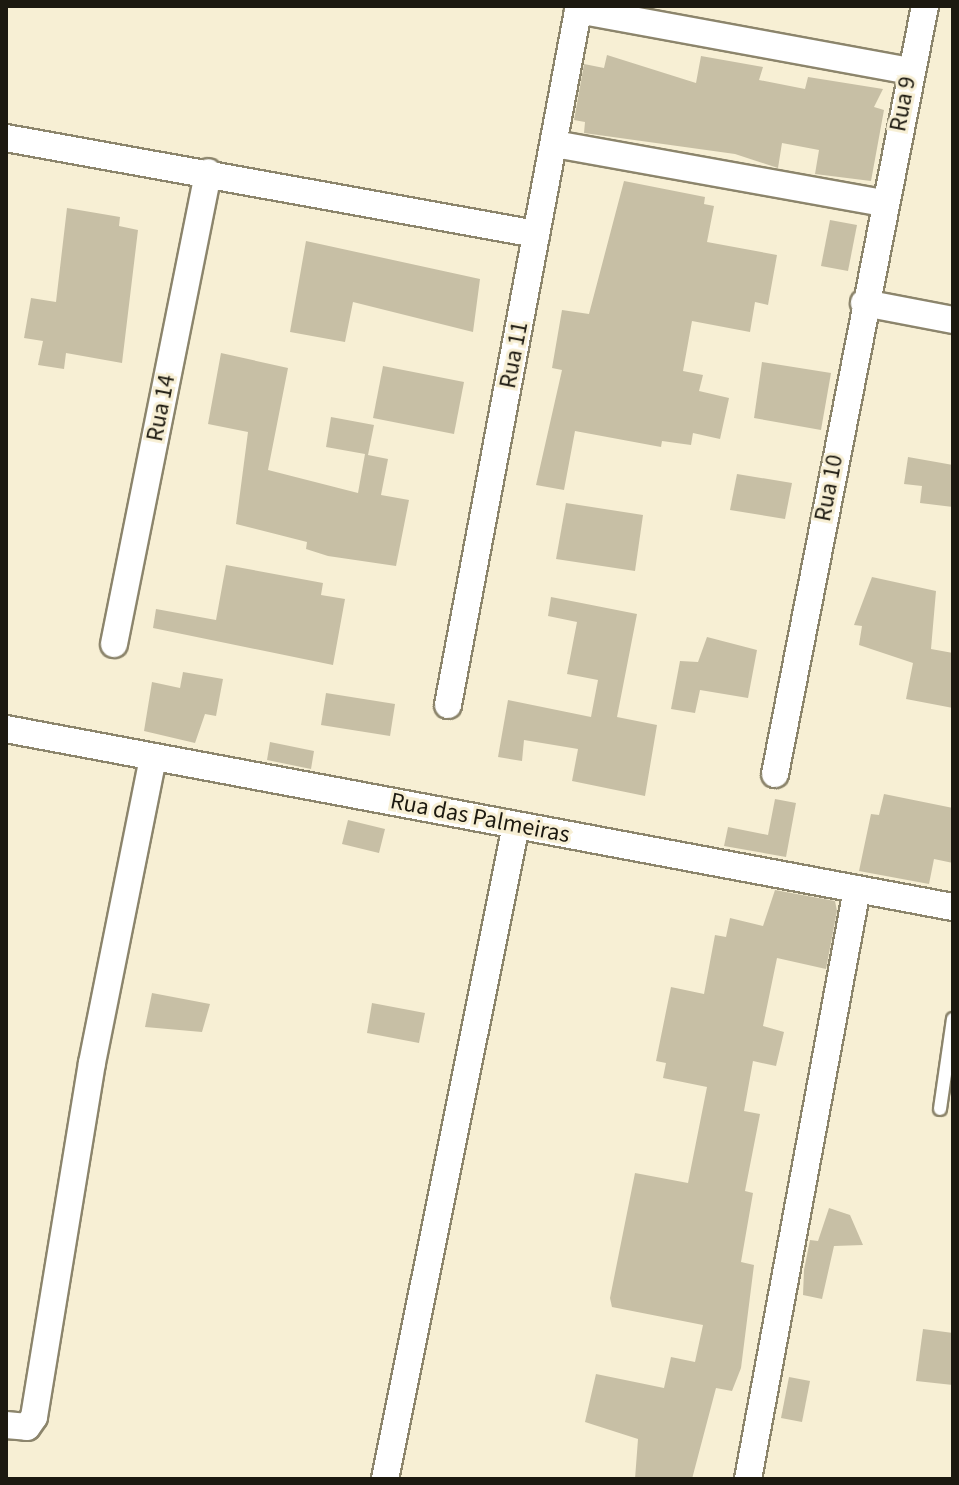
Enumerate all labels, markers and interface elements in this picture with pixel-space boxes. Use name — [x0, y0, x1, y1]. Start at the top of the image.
street label: Rua 9 — [884, 74, 922, 134]
street label: Rua 11 — [493, 319, 535, 391]
street label: Rua 14 — [140, 372, 182, 444]
street label: Rua 10 — [808, 452, 850, 524]
street label: Rua das Palmeiras — [388, 786, 572, 850]

